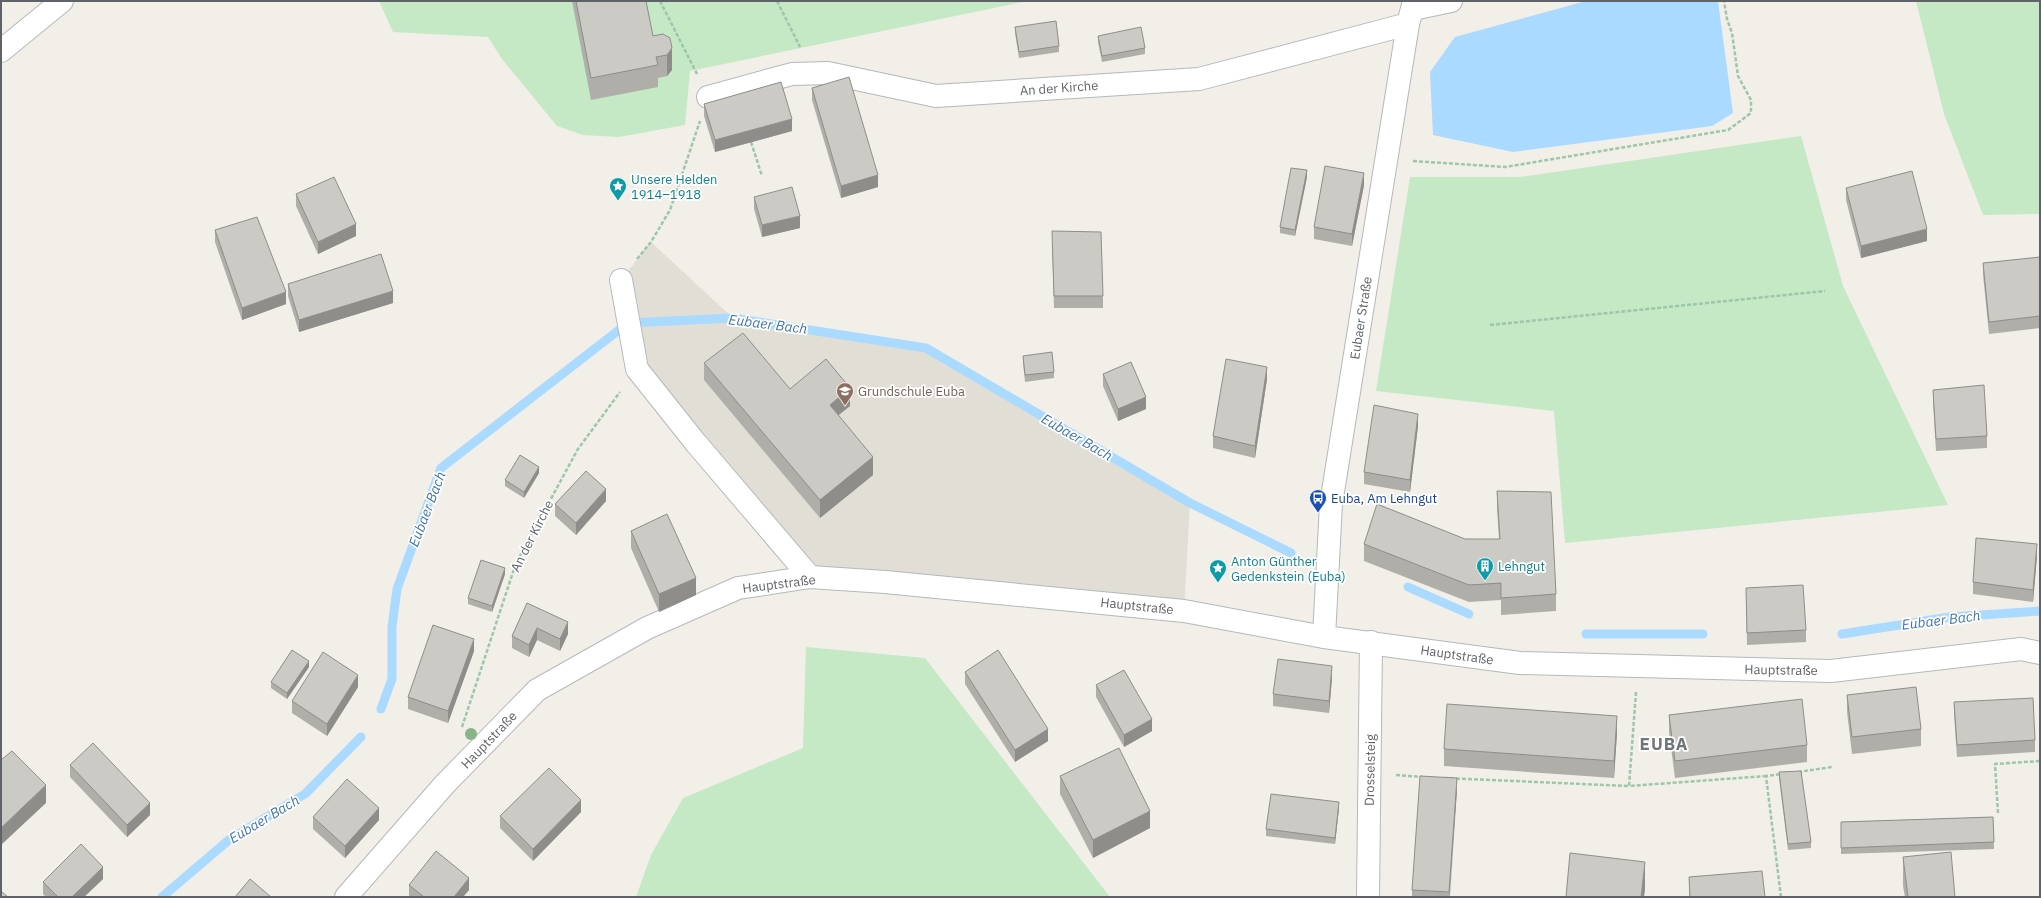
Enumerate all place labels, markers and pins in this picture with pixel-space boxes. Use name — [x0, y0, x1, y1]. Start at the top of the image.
place label: Unsere Helden 1914–1918 — [631, 171, 718, 203]
place icon: Unsere Helden 1914–1918 — [608, 176, 628, 201]
school or university icon: Grundschule Euba — [835, 381, 855, 406]
place label: Grundschule Euba — [858, 383, 965, 400]
bus stop icon: Euba, Am Lehngut — [1308, 488, 1328, 513]
place label: Euba, Am Lehngut — [1331, 490, 1437, 507]
place label: Anton Günther Gedenkstein (Euba) — [1231, 553, 1346, 585]
building icon: Lehngut — [1475, 556, 1495, 581]
place icon: Anton Günther Gedenkstein (Euba) — [1208, 558, 1228, 583]
place label: Lehngut — [1498, 558, 1545, 575]

